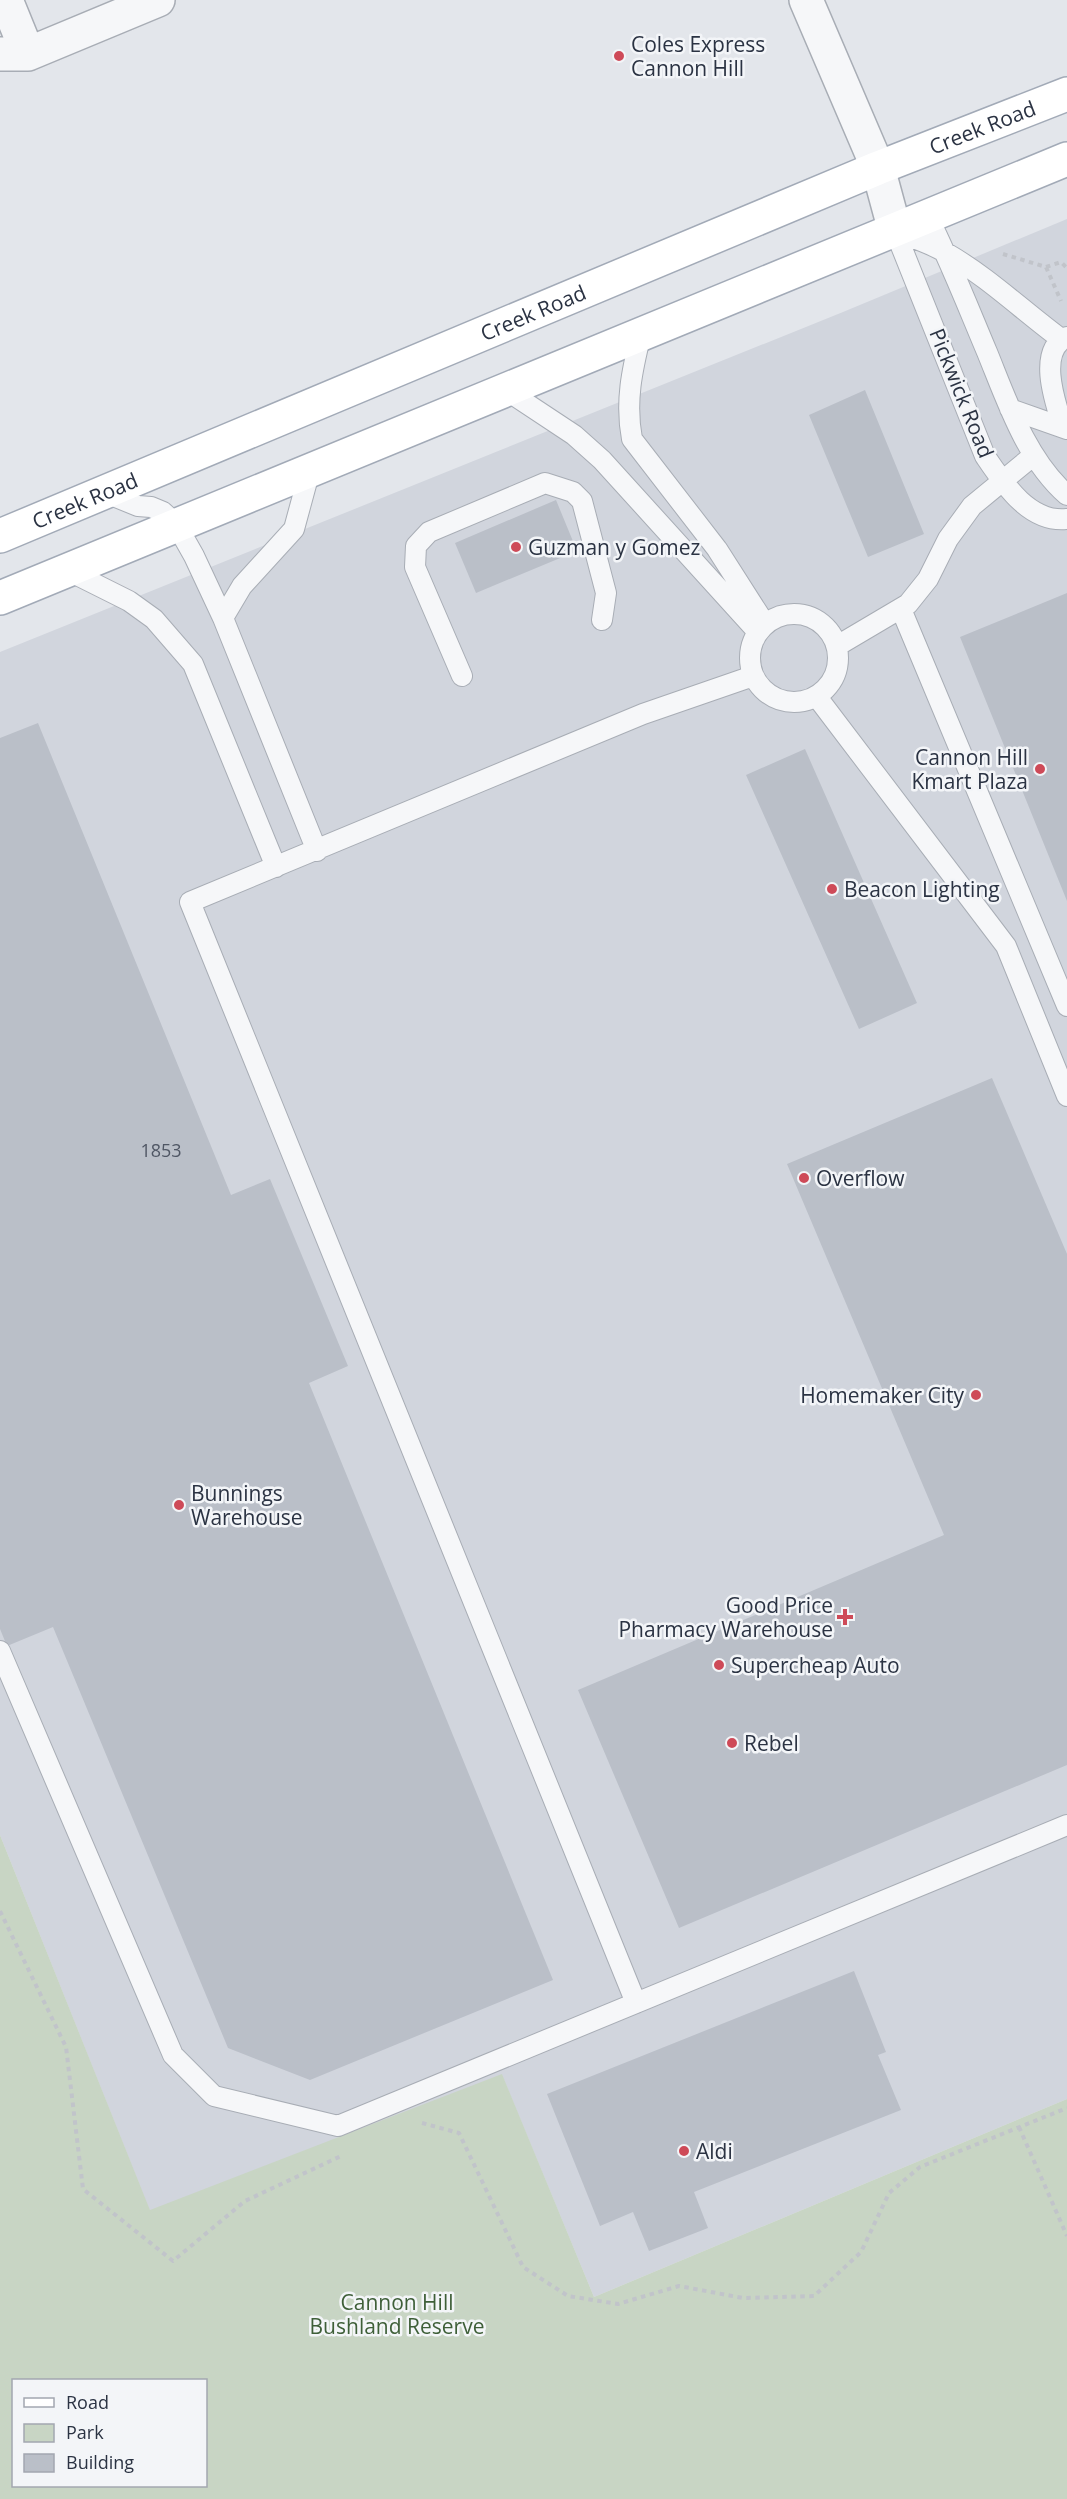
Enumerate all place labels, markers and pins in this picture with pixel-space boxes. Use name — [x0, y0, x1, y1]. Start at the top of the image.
place label: Coles Express Cannon Hill — [631, 30, 765, 82]
marker: Coles Express Cannon Hill — [612, 49, 626, 63]
place label: Guzman y Gomez — [528, 533, 701, 561]
marker: Guzman y Gomez — [509, 540, 523, 554]
place label: Cannon Hill Kmart Plaza — [911, 743, 1028, 795]
marker: Cannon Hill Kmart Plaza — [1033, 762, 1047, 776]
place label: Beacon Lighting — [844, 875, 1000, 903]
marker: Beacon Lighting — [825, 882, 839, 896]
place label: Overflow — [816, 1164, 905, 1192]
marker: Overflow — [797, 1171, 811, 1185]
place label: Homemaker City — [800, 1381, 964, 1409]
marker: Homemaker City — [969, 1388, 983, 1402]
place label: Bunnings Warehouse — [191, 1479, 303, 1531]
marker: Bunnings Warehouse — [172, 1498, 186, 1512]
place label: Good Price Pharmacy Warehouse — [618, 1591, 833, 1643]
marker: Good Price Pharmacy Warehouse — [838, 1610, 852, 1624]
place label: Supercheap Auto — [731, 1651, 900, 1679]
marker: Supercheap Auto — [712, 1658, 726, 1672]
place label: Rebel — [744, 1729, 799, 1757]
marker: Rebel — [725, 1736, 739, 1750]
place label: Aldi — [696, 2137, 733, 2165]
marker: Aldi — [677, 2144, 691, 2158]

